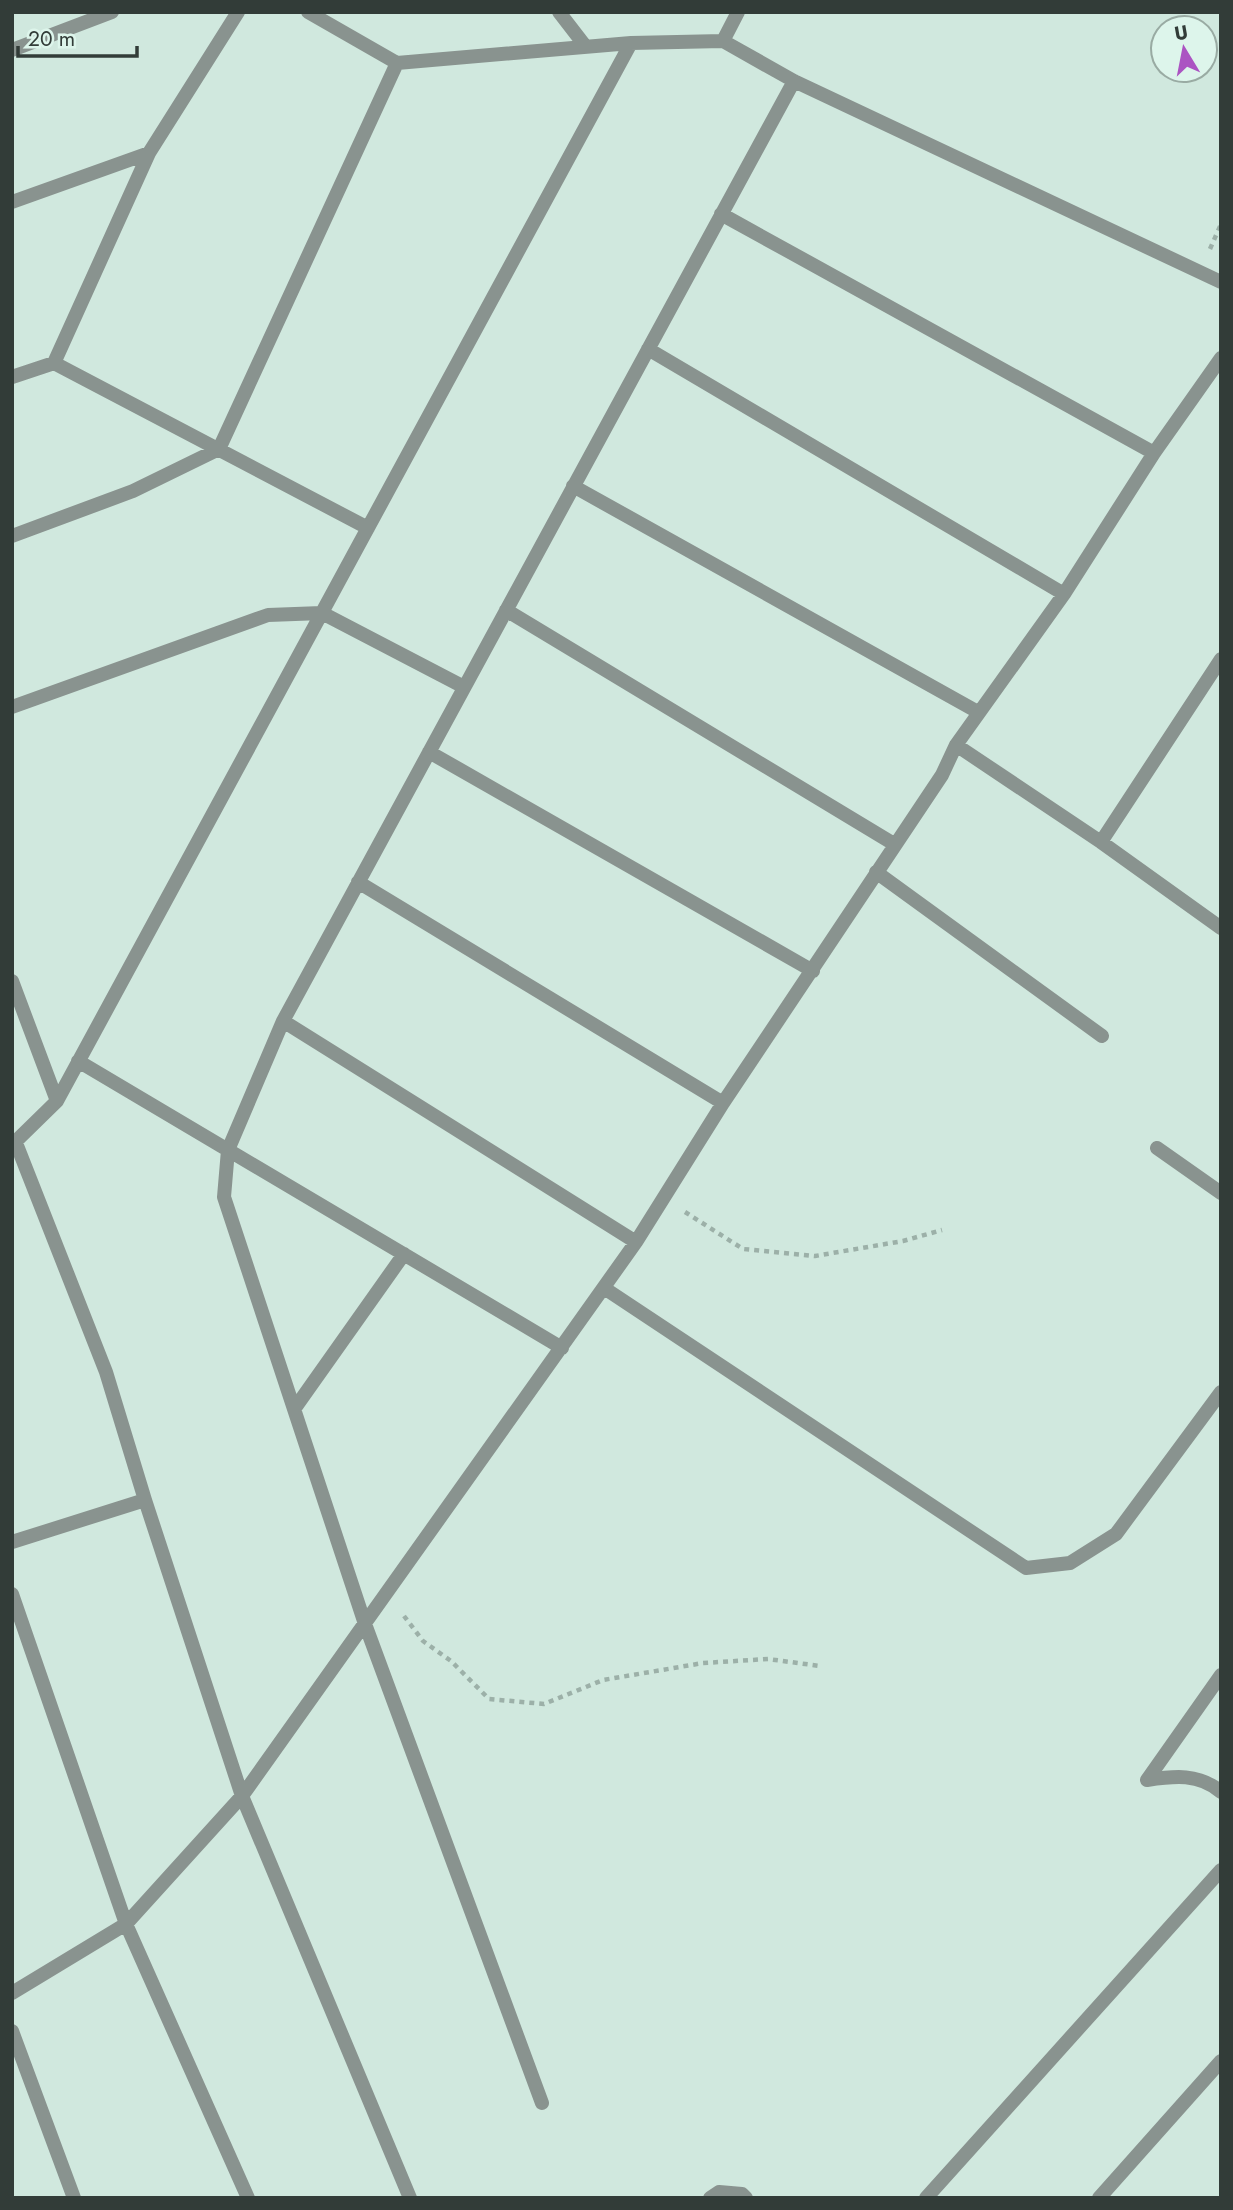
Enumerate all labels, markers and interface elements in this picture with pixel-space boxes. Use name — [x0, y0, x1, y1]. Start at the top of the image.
scale bar — [18, 14, 136, 58]
north arrow — [1149, 14, 1219, 84]
text: U — [1172, 18, 1190, 47]
text: 20 m — [28, 24, 75, 54]

